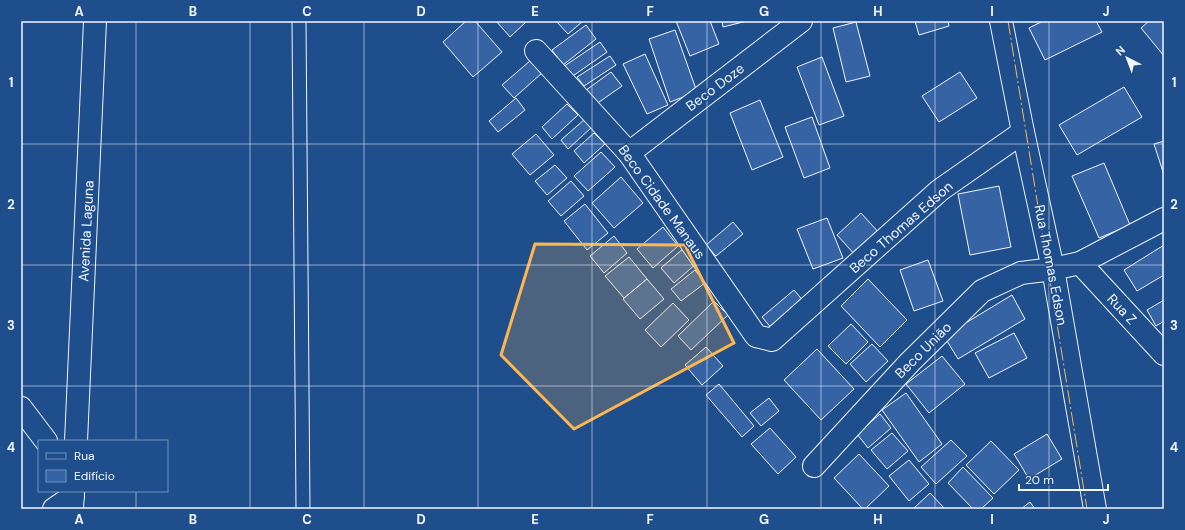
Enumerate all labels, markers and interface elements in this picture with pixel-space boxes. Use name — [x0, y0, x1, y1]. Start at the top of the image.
text: A — [74, 3, 84, 20]
text: B — [189, 3, 197, 20]
text: C — [302, 3, 312, 20]
text: D — [416, 3, 426, 20]
text: E — [531, 3, 539, 20]
text: F — [646, 3, 654, 20]
text: G — [759, 3, 769, 20]
text: H — [873, 3, 883, 20]
text: I — [990, 3, 994, 20]
text: J — [1102, 3, 1110, 20]
north arrow — [1107, 38, 1147, 78]
text: N — [1113, 43, 1128, 58]
street label: Beco Doze — [682, 59, 748, 115]
text: 1 — [9, 74, 13, 91]
text: 1 — [1172, 74, 1176, 91]
street label: Beco Cidade Manaus — [615, 141, 709, 263]
street label: Beco Thomas Edson — [845, 177, 957, 277]
street label: Avenida Laguna — [74, 180, 98, 282]
text: 2 — [7, 196, 15, 213]
text: 2 — [1170, 196, 1178, 213]
street label: Rua Thomas Edson — [1030, 203, 1072, 327]
street label: Rua Z — [1103, 290, 1141, 328]
text: 3 — [7, 317, 15, 334]
text: 3 — [1170, 317, 1178, 334]
street label: Beco União — [891, 318, 955, 382]
text: 4 — [7, 439, 15, 456]
text: 4 — [1170, 439, 1178, 456]
legend — [38, 440, 168, 492]
text: Rua — [74, 448, 95, 464]
scale bar — [1019, 466, 1108, 492]
text: Edifício — [74, 468, 115, 484]
text: 20 m — [1025, 472, 1054, 488]
text: A — [74, 511, 84, 528]
text: B — [189, 511, 197, 528]
text: C — [302, 511, 312, 528]
text: D — [416, 511, 426, 528]
text: E — [531, 511, 539, 528]
text: F — [646, 511, 654, 528]
text: G — [759, 511, 769, 528]
text: H — [873, 511, 883, 528]
text: I — [990, 511, 994, 528]
text: J — [1102, 511, 1110, 528]

